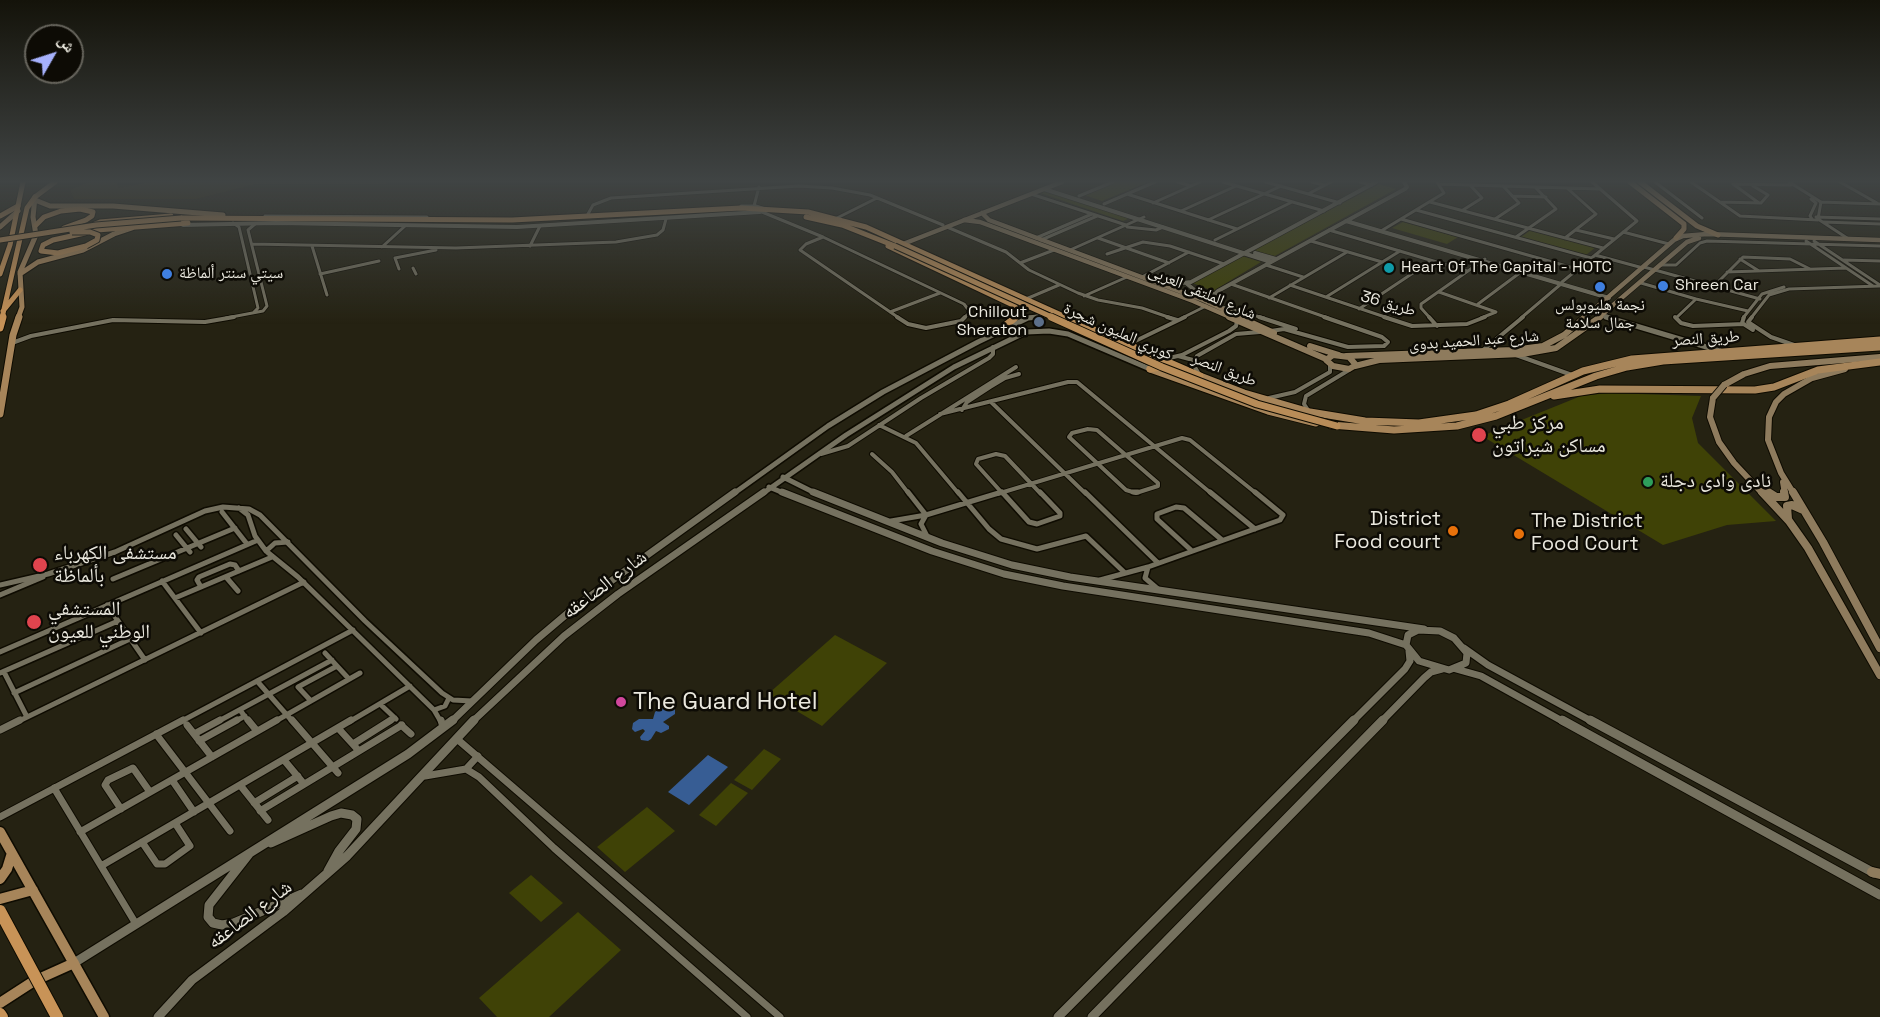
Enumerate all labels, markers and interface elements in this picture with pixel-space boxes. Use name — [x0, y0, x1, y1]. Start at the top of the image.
north arrow — [24, 24, 84, 84]
text: ش — [53, 30, 80, 57]
place label: Heart Of The Capital - HOTC — [1401, 258, 1612, 278]
marker: Heart Of The Capital - HOTC — [1382, 261, 1396, 275]
street label: شارع الملتقى العربى — [1145, 262, 1259, 324]
place label: سيتي سنتر ألماظة — [179, 264, 283, 284]
marker: سيتي سنتر ألماظة — [160, 267, 174, 281]
place label: Shreen Car — [1675, 276, 1759, 296]
marker: Shreen Car — [1656, 279, 1670, 293]
marker: نجمة هليوبولس جمال سلامة — [1593, 280, 1607, 294]
street label: طريق 36 — [1358, 287, 1418, 321]
place label: نجمة هليوبولس جمال سلامة — [1555, 296, 1645, 334]
street label: كوبري المليون شجرة — [1060, 299, 1176, 365]
place label: Chillout Sheraton — [957, 303, 1027, 341]
marker: Chillout Sheraton — [1032, 315, 1046, 329]
street label: شارع عبد الحميد بدوى — [1408, 327, 1540, 355]
street label: طريق النصر — [1672, 327, 1740, 351]
street label: طريق النصر — [1189, 349, 1259, 391]
place label: مركز طبي مساكن شيراتون — [1492, 412, 1606, 459]
marker: مركز طبي مساكن شيراتون — [1470, 426, 1488, 444]
place label: نادى وادى دجلة — [1660, 470, 1771, 494]
marker: نادى وادى دجلة — [1641, 475, 1655, 489]
place label: District Food court — [1334, 508, 1441, 555]
place label: The District Food Court — [1531, 510, 1643, 557]
marker: District Food court — [1446, 524, 1460, 538]
marker: The District Food Court — [1512, 527, 1526, 541]
place label: مستشفى الكهرباء بألماظة — [54, 542, 177, 589]
street label: شارع الصاعقه — [558, 545, 652, 625]
marker: مستشفى الكهرباء بألماظة — [31, 556, 49, 574]
place label: المستشفي الوطني للعيون — [48, 598, 150, 645]
marker: المستشفي الوطني للعيون — [25, 613, 43, 631]
place label: The Guard Hotel — [633, 688, 818, 716]
marker: The Guard Hotel — [614, 695, 628, 709]
street label: شارع الصاعقه — [203, 875, 297, 955]

